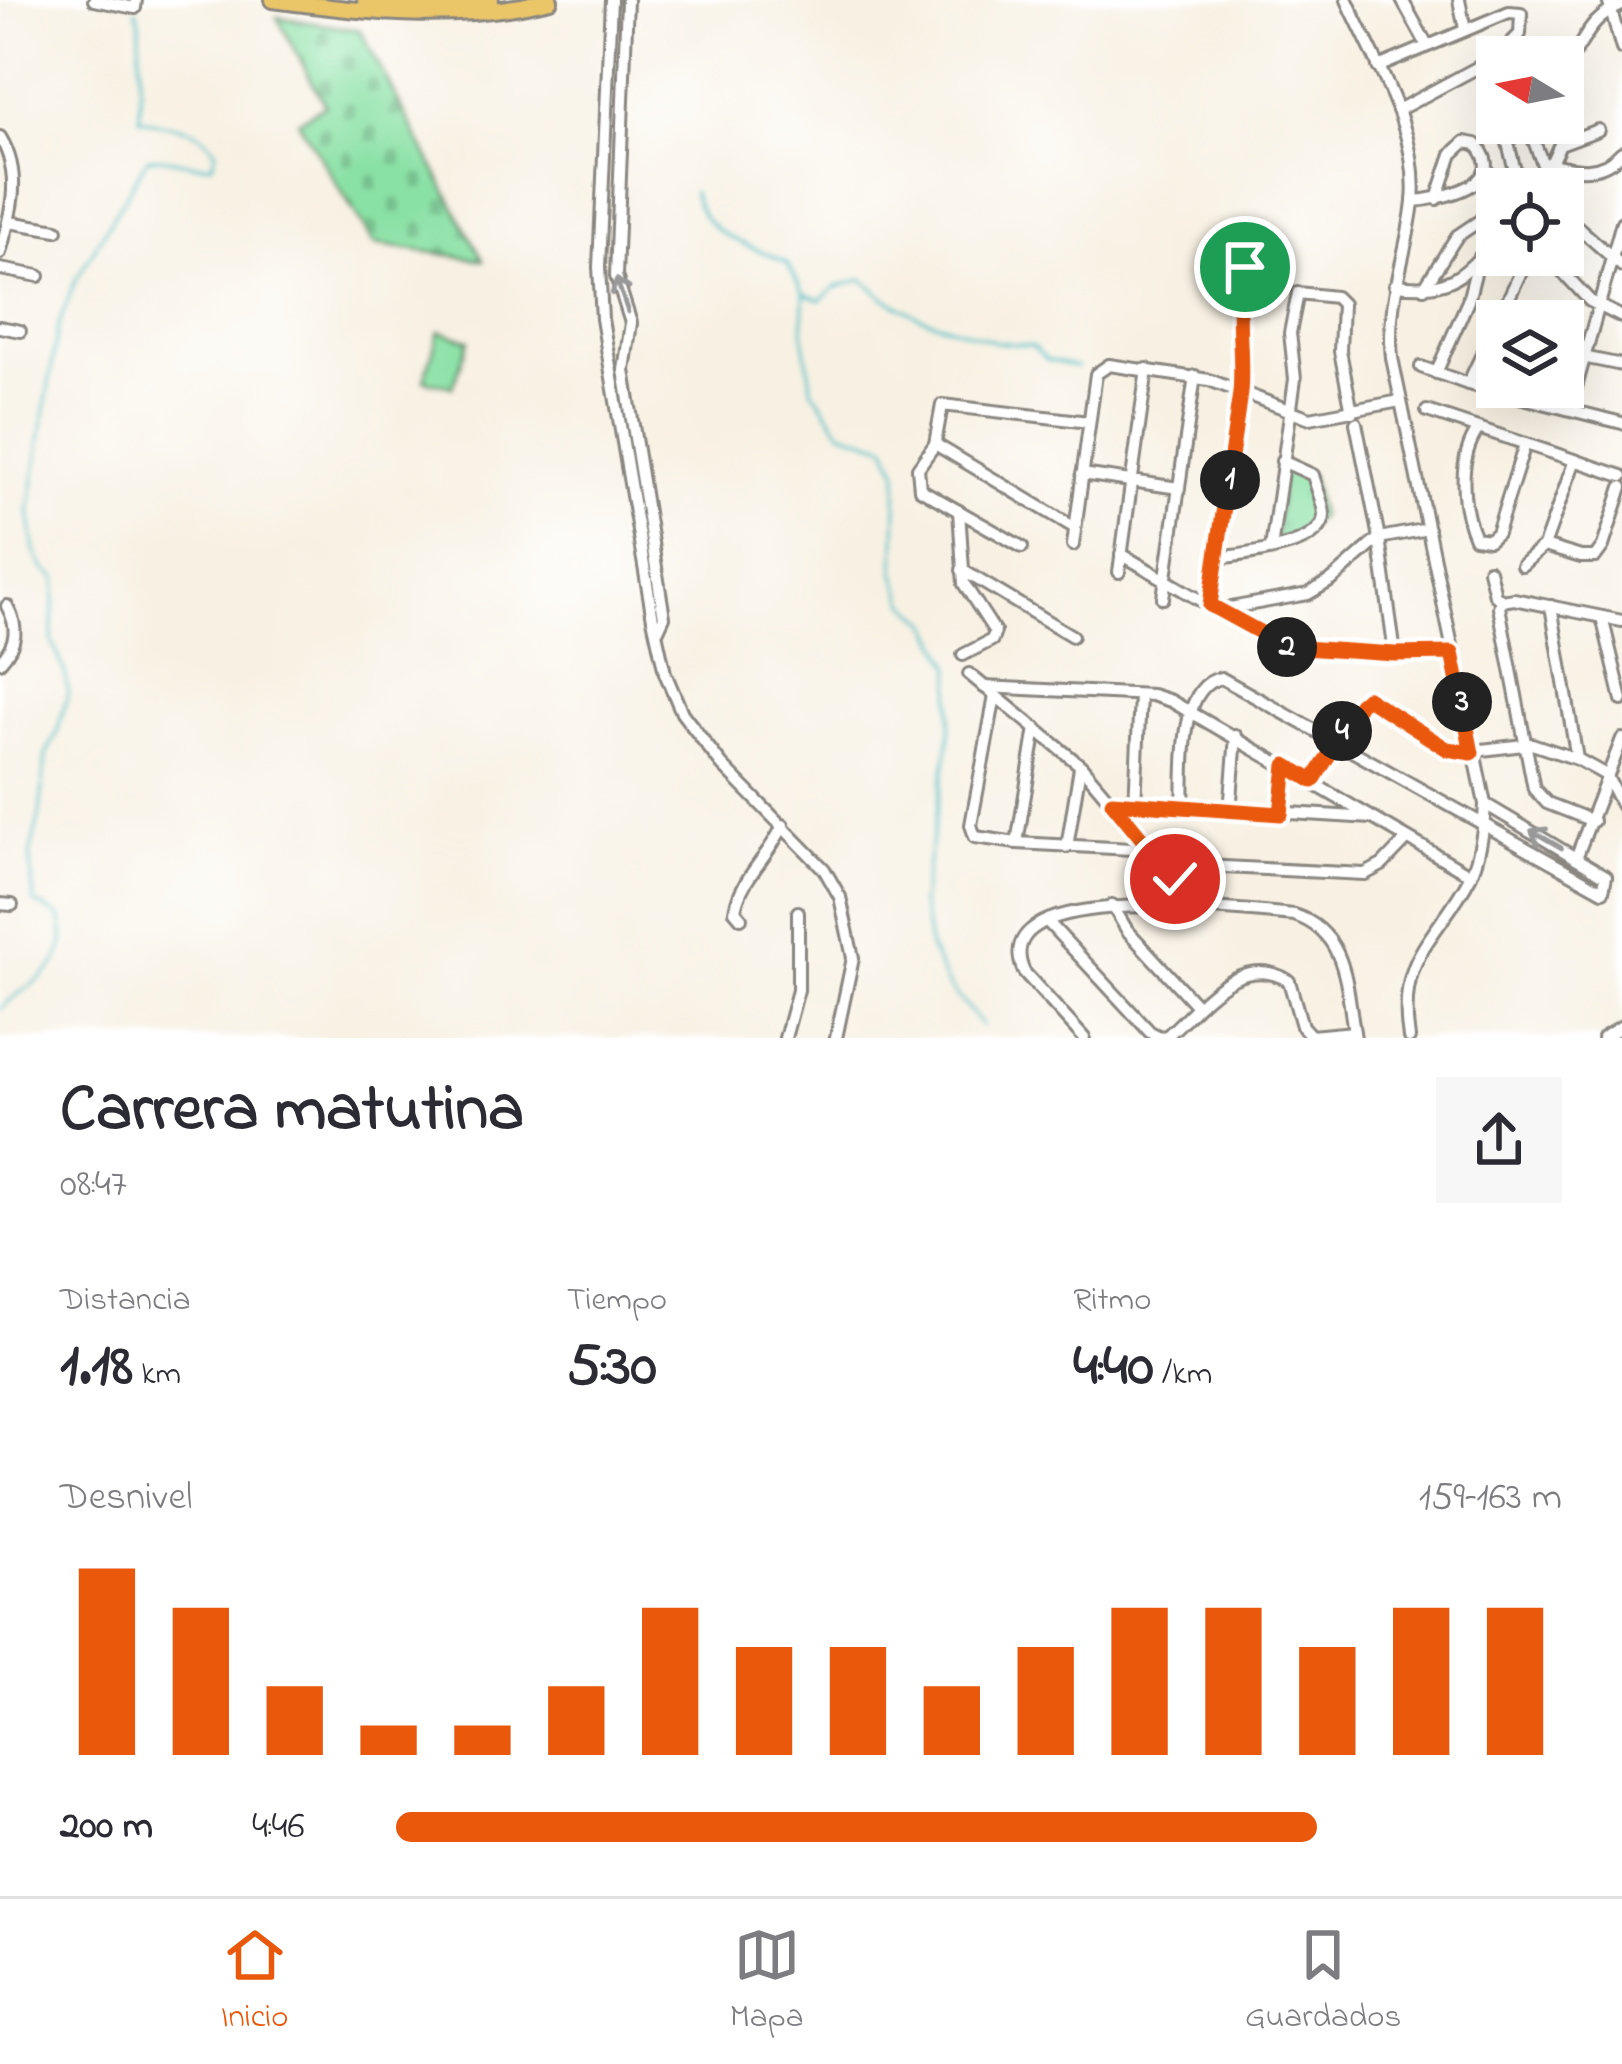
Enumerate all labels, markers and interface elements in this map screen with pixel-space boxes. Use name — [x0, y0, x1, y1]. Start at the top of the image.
north arrow — [1476, 36, 1584, 144]
map controls — [1476, 36, 1584, 408]
button: locate — [1476, 168, 1584, 276]
pin — [1194, 216, 1296, 318]
icon: arrive — [1212, 234, 1278, 300]
one-way arrow — [610, 277, 632, 315]
button: layers — [1476, 300, 1584, 408]
pin: 1 — [1200, 450, 1260, 510]
text: 1 — [1225, 456, 1235, 504]
pin: 2 — [1257, 617, 1317, 677]
text: 2 — [1279, 623, 1295, 671]
pin: 3 — [1432, 672, 1492, 732]
text: 3 — [1455, 678, 1469, 726]
pin: 4 — [1312, 701, 1372, 761]
text: 4 — [1335, 707, 1349, 755]
one-way arrow — [1529, 827, 1564, 851]
pin — [1124, 828, 1226, 930]
icon: check — [1142, 846, 1208, 912]
text: Carrera matutina — [60, 1064, 524, 1160]
button: share — [1436, 1077, 1562, 1203]
text: 08:47 — [60, 1157, 127, 1214]
text: Distancia — [60, 1277, 191, 1325]
text: Tiempo — [567, 1277, 667, 1325]
text: Ritmo — [1073, 1277, 1151, 1325]
text: 1.18 — [60, 1325, 133, 1412]
text: 5:30 — [567, 1325, 657, 1412]
text: 4:40 — [1073, 1325, 1154, 1412]
text: km — [133, 1351, 181, 1399]
text: /km — [1154, 1351, 1212, 1399]
text: Desnivel — [60, 1470, 192, 1527]
text: 159–163 m — [1419, 1470, 1562, 1527]
text: 200 m — [60, 1799, 153, 1856]
text: 4:46 — [252, 1799, 305, 1856]
tab: Inicio — [221, 1922, 288, 2042]
tab: Mapa — [730, 1922, 803, 2042]
tab: Guardados — [1245, 1922, 1401, 2042]

